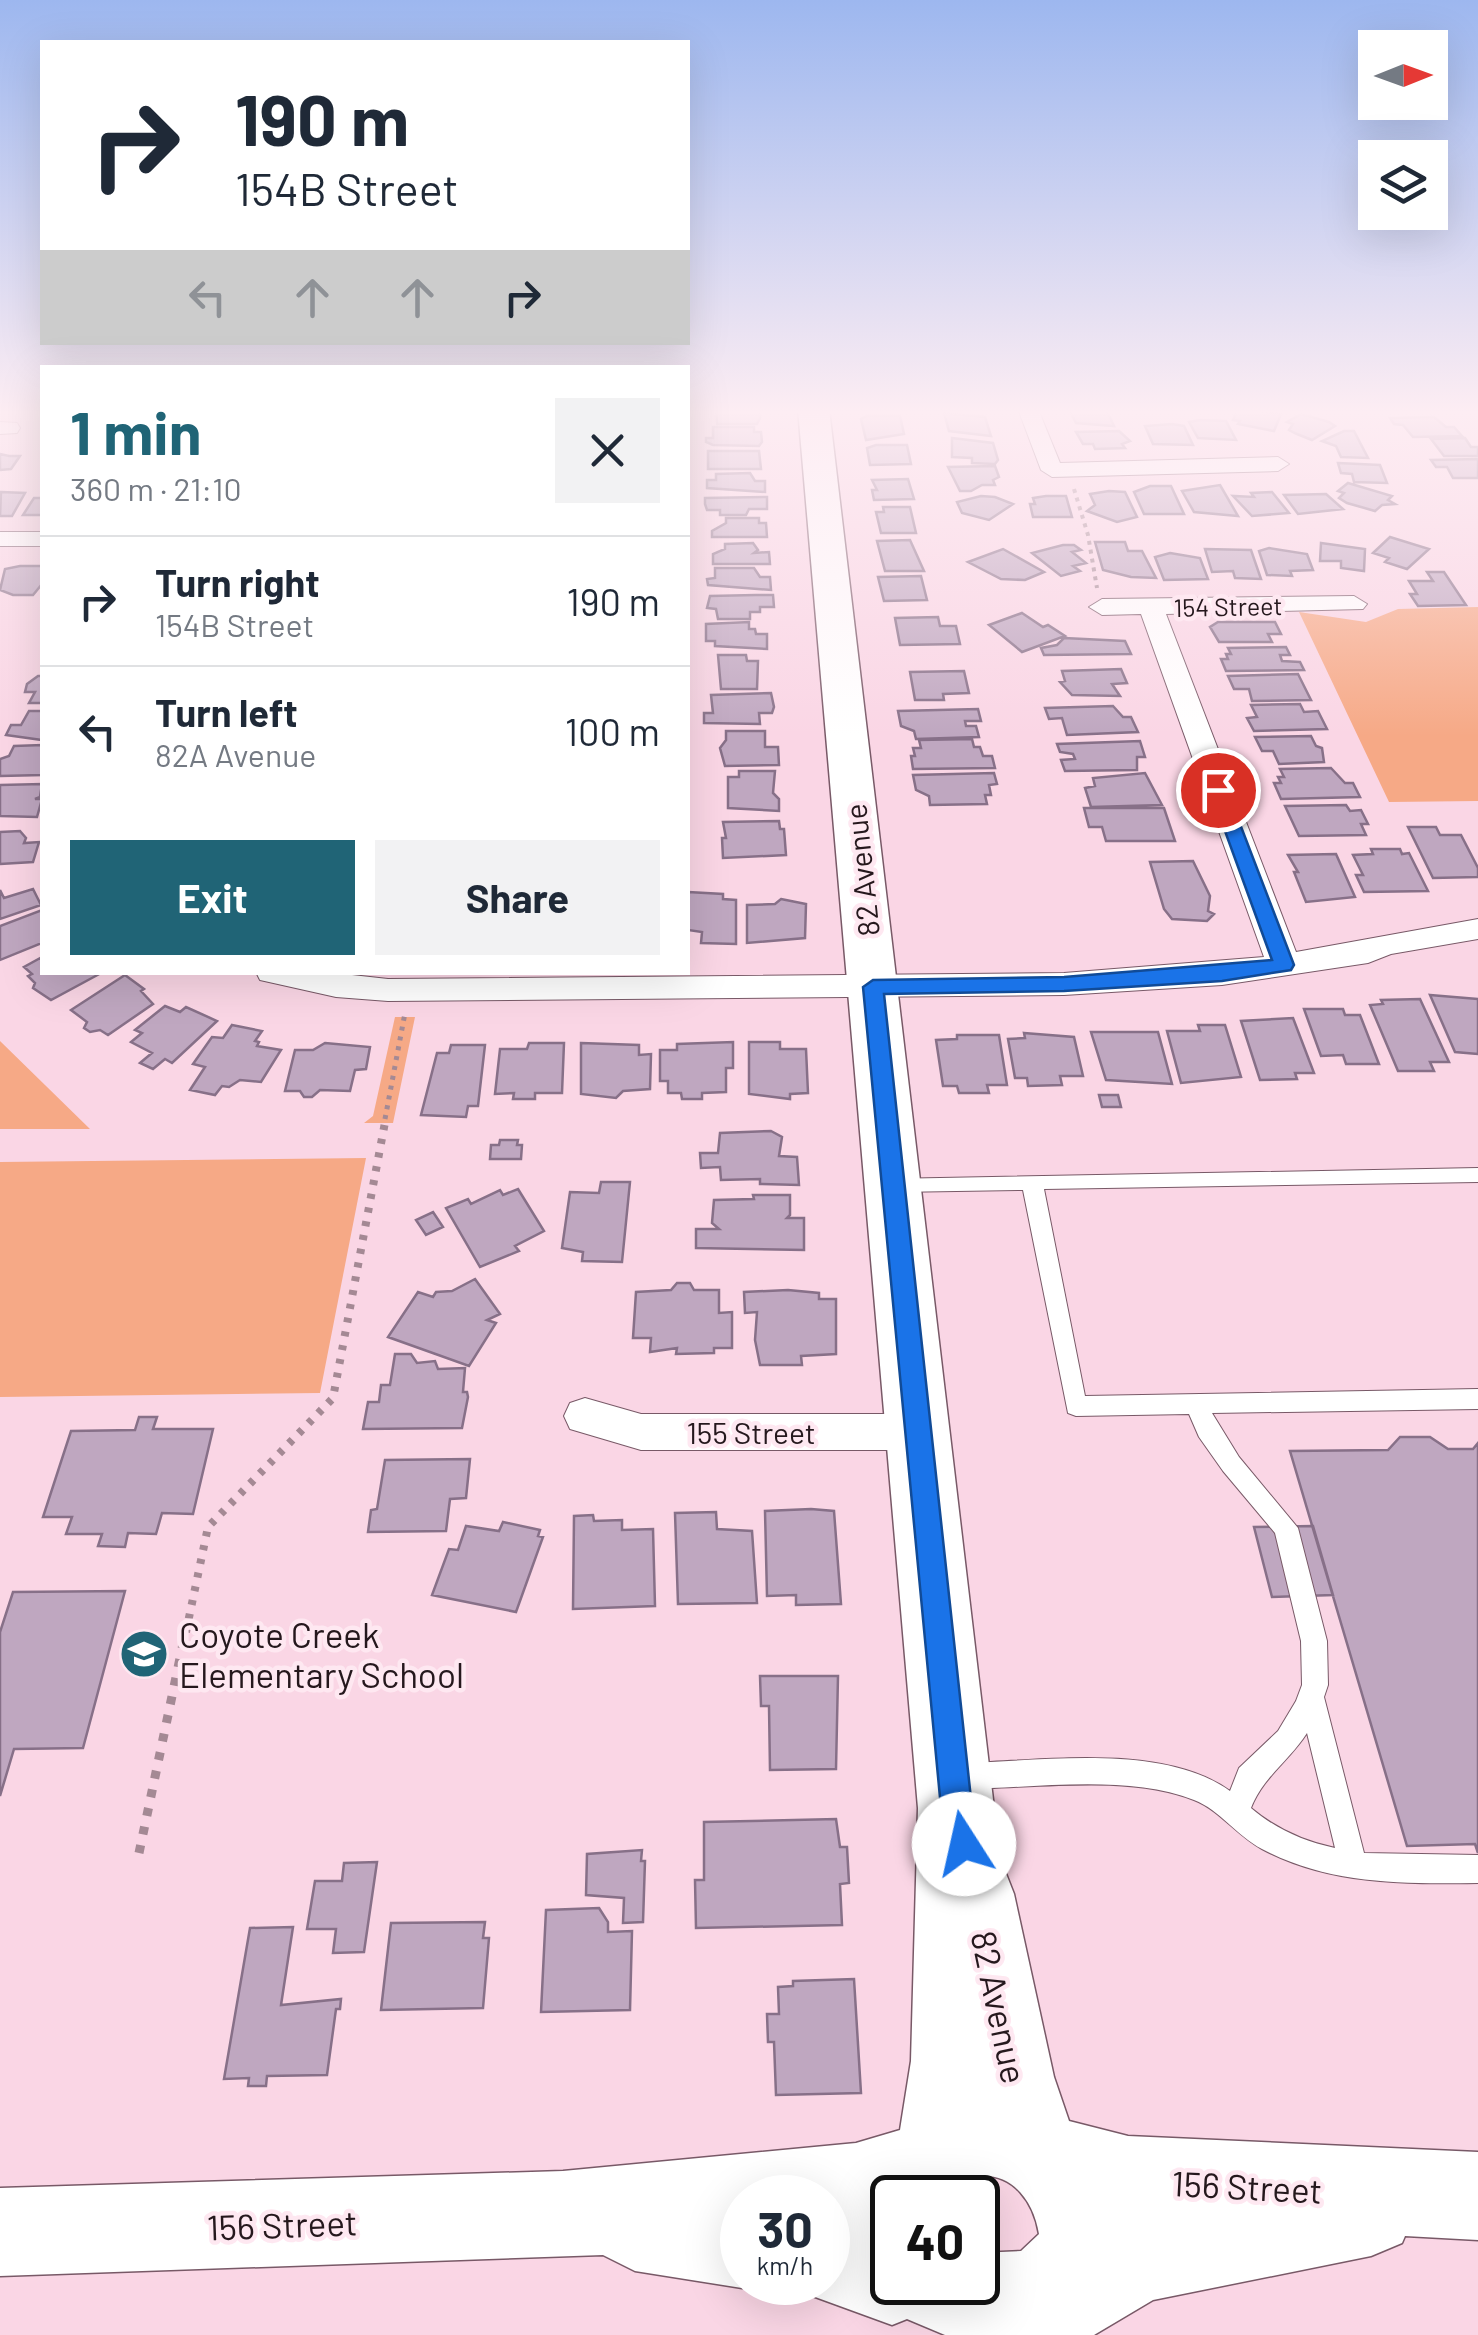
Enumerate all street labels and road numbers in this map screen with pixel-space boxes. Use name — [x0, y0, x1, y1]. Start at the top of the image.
street label: 154 Street — [1173, 590, 1283, 622]
street label: 82 Avenue — [836, 802, 886, 938]
street label: 155 Street — [686, 1414, 816, 1450]
street label: 82 Avenue — [963, 1927, 1037, 2087]
street label: 156 Street — [1171, 2161, 1323, 2211]
street label: 156 Street — [206, 2200, 358, 2248]

